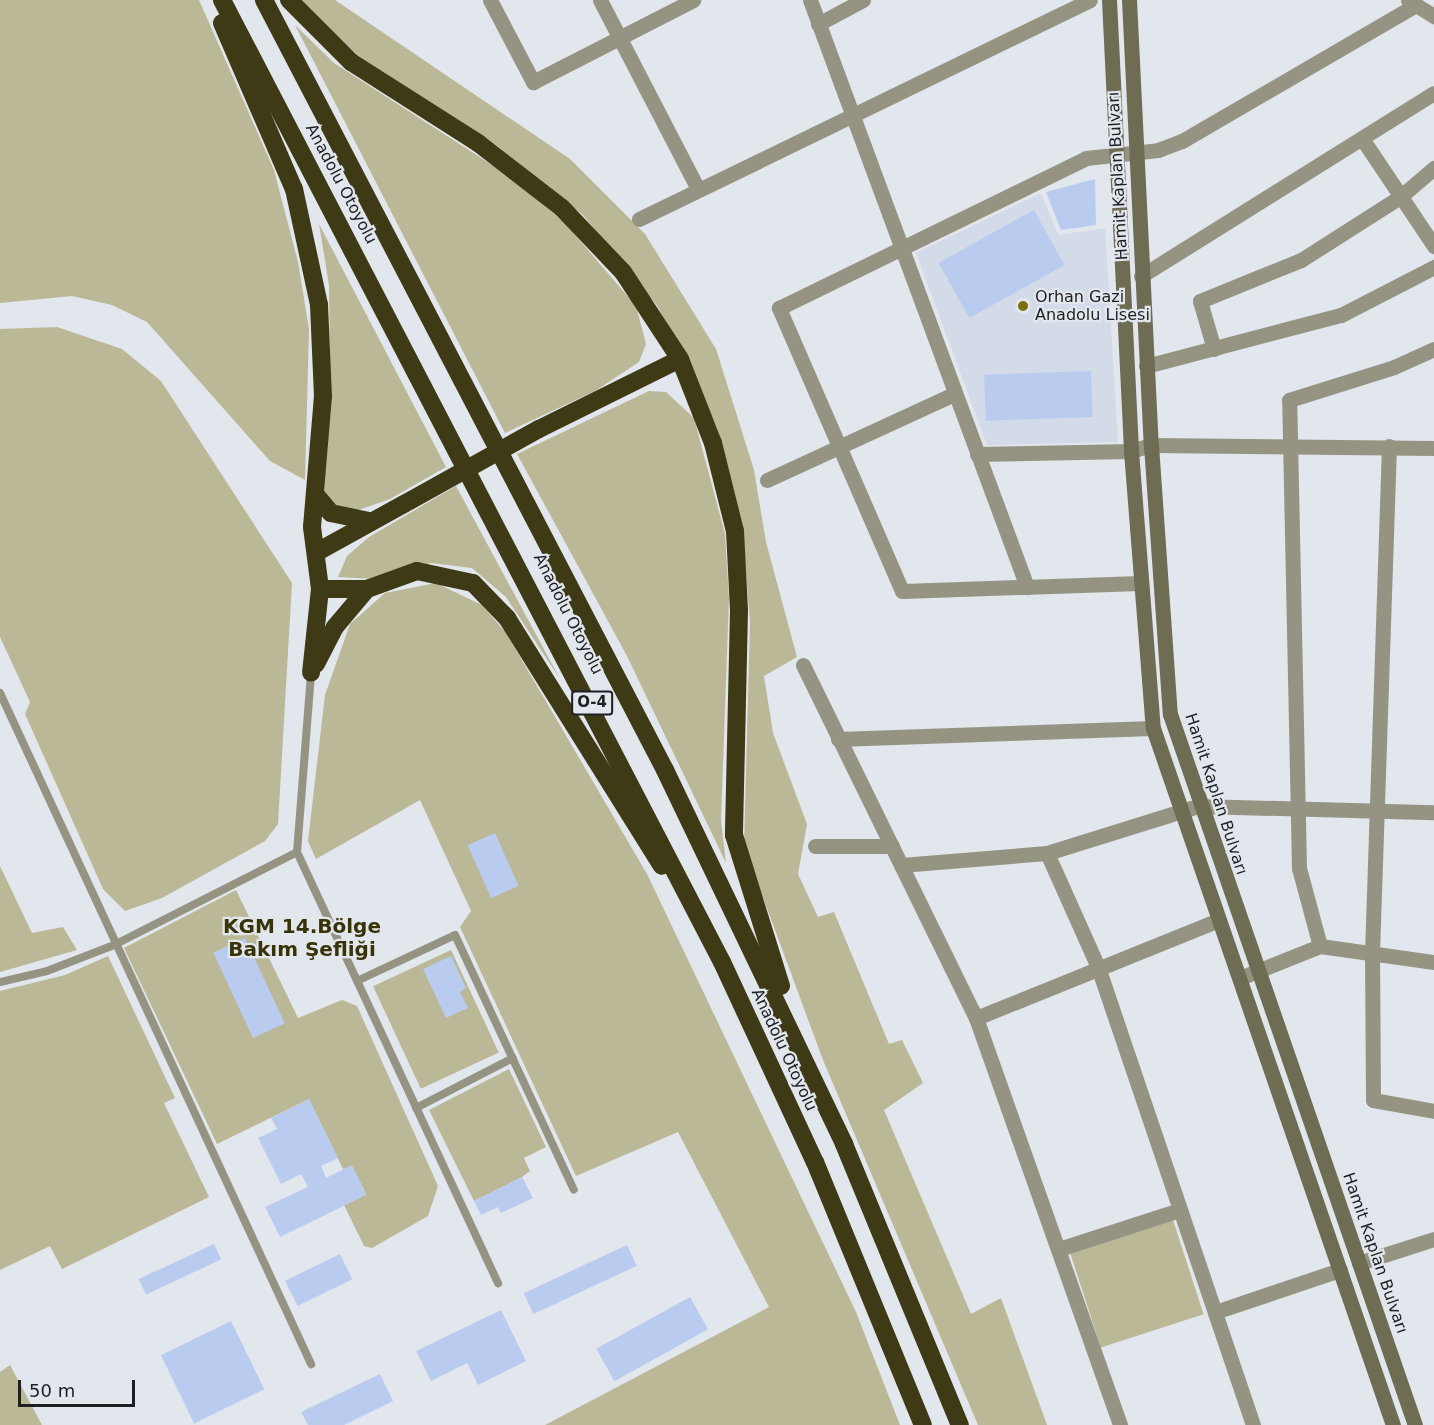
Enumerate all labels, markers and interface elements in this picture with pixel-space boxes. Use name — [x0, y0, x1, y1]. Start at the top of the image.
street label: Hamit Kaplan Bulvarı — [1104, 91, 1132, 261]
street label: Anadolu Otoyolu — [301, 121, 381, 247]
place label: Orhan Gazi Anadolu Lisesi — [1035, 287, 1150, 325]
marker: Orhan Gazi Anadolu Lisesi — [1016, 299, 1030, 313]
street label: Anadolu Otoyolu — [529, 550, 607, 678]
road number: O-4 — [571, 691, 613, 715]
street label: Hamit Kaplan Bulvarı — [1181, 711, 1251, 877]
district label: KGM 14.Bölge Bakım Şefliği — [223, 915, 381, 962]
street label: Anadolu Otoyolu — [747, 986, 821, 1114]
street label: Hamit Kaplan Bulvarı — [1338, 1170, 1412, 1336]
scale bar — [21, 1368, 138, 1406]
text: 50 m — [29, 1380, 75, 1401]

